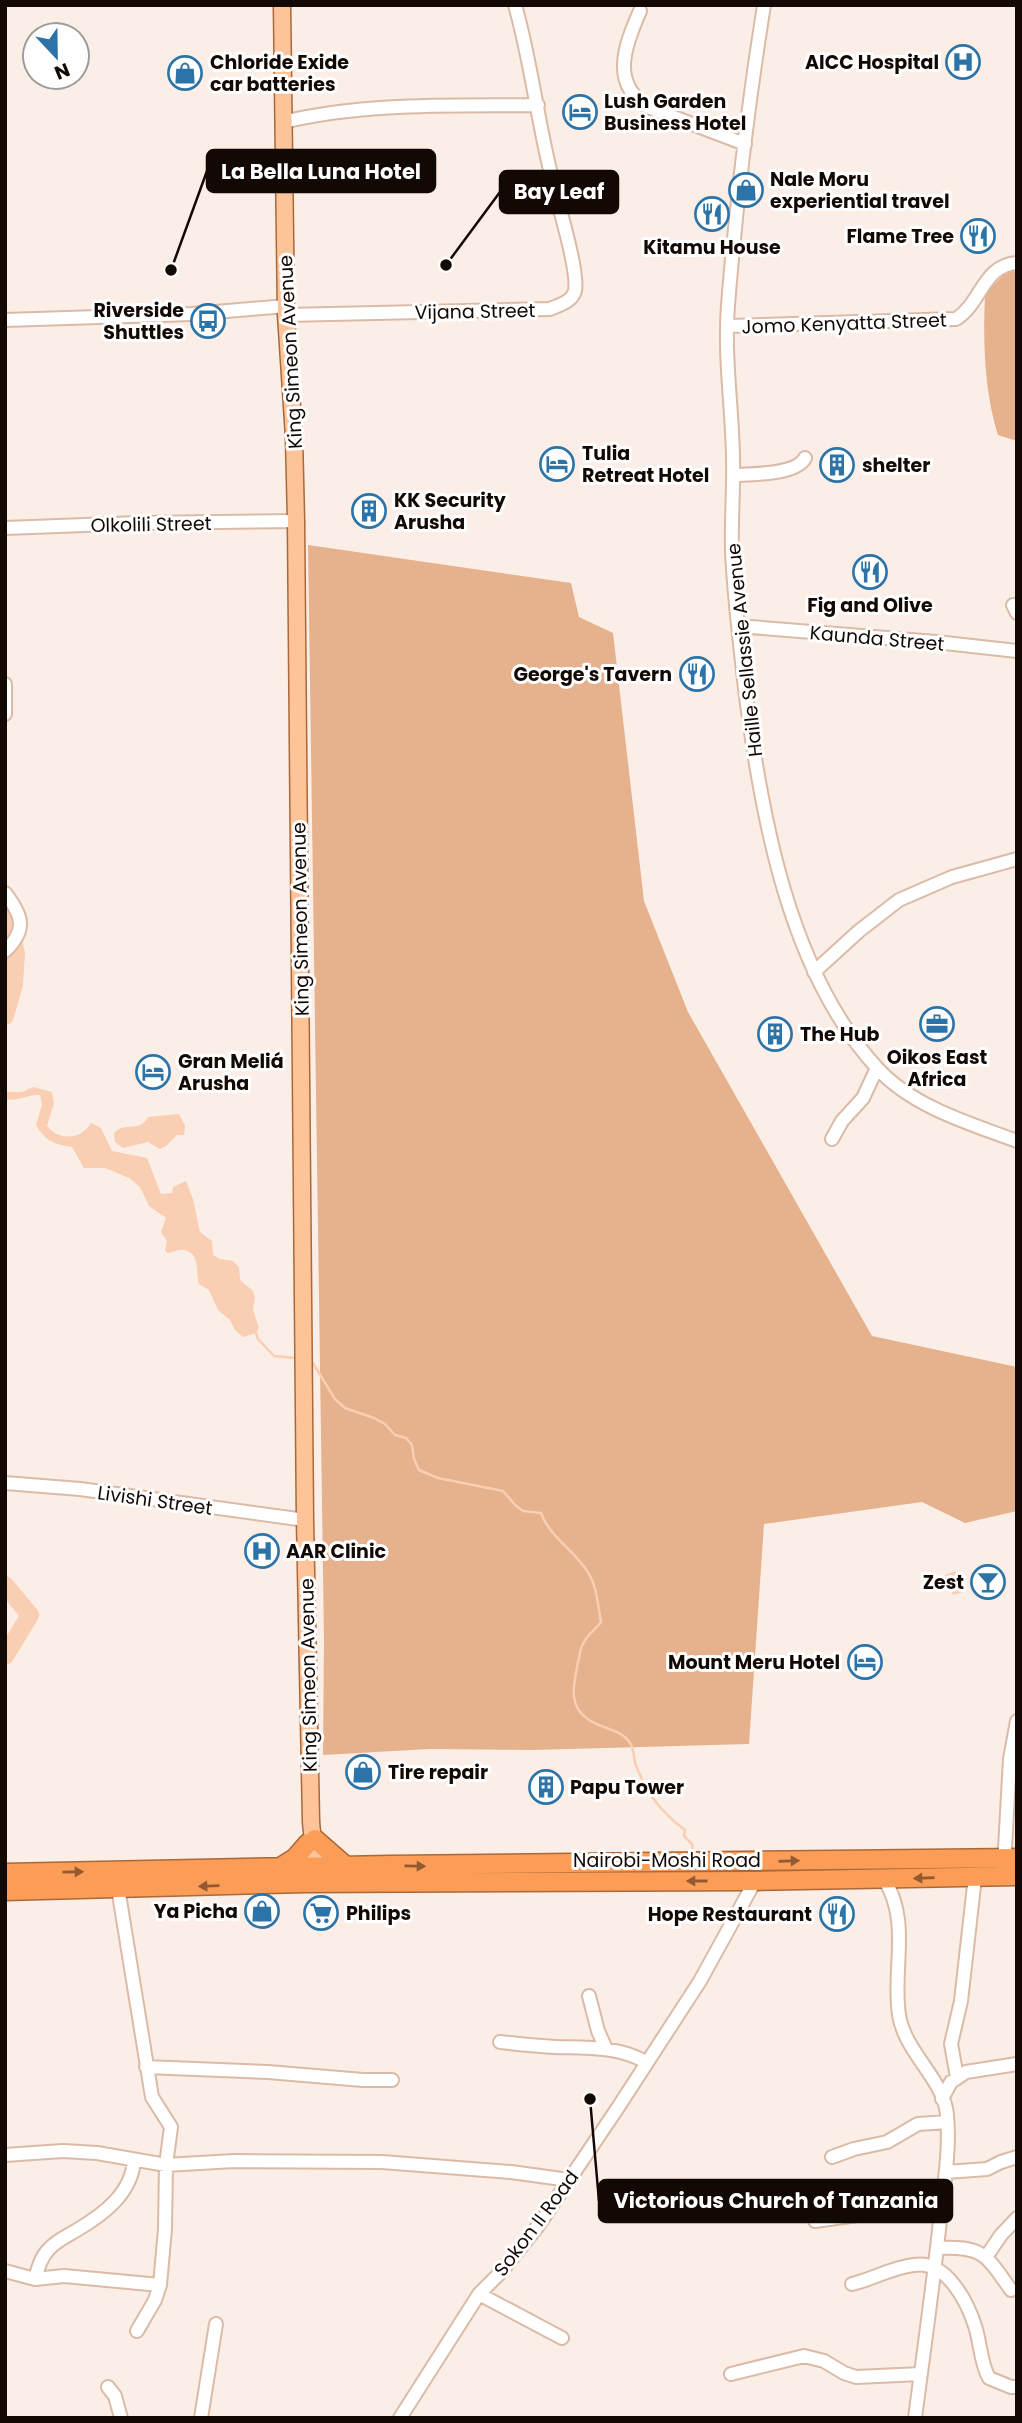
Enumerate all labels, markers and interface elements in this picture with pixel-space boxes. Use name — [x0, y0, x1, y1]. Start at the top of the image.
north arrow — [21, 21, 91, 91]
hospital icon: AICC Hospital — [944, 43, 982, 81]
place label: Chloride Exide car batteries — [210, 49, 349, 98]
place label: AICC Hospital — [805, 49, 939, 76]
shop icon: Chloride Exide car batteries — [166, 54, 204, 92]
text: N — [50, 56, 74, 86]
place label: Lush Garden Business Hotel — [604, 88, 746, 137]
hotel icon: Lush Garden Business Hotel — [561, 93, 599, 131]
callout: La Bella Luna Hotel — [207, 150, 435, 192]
text: La Bella Luna Hotel — [221, 157, 421, 186]
place label: Nale Moru experiential travel — [770, 166, 950, 215]
callout: Bay Leaf — [500, 171, 618, 213]
shop icon: Nale Moru experiential travel — [727, 171, 765, 209]
text: Bay Leaf — [514, 177, 605, 206]
restaurant icon: Kitamu House — [693, 195, 731, 233]
restaurant icon: Flame Tree — [959, 217, 997, 255]
place label: Flame Tree — [846, 223, 954, 250]
place label: Kitamu House — [643, 234, 781, 261]
street label: King Simeon Avenue — [272, 254, 309, 450]
place label: Riverside Shuttles — [93, 297, 184, 346]
street label: Vijana Street — [414, 297, 536, 326]
bus stop icon: Riverside Shuttles — [189, 302, 227, 340]
street label: Jomo Kenyatta Street — [741, 306, 947, 341]
place label: Tulia Retreat Hotel — [582, 440, 709, 489]
hotel icon: Tulia Retreat Hotel — [538, 445, 576, 483]
building icon: shelter — [818, 446, 856, 484]
place label: shelter — [862, 452, 930, 479]
place label: KK Security Arusha — [394, 487, 507, 536]
building icon: KK Security Arusha — [350, 492, 388, 530]
street label: Olkolili Street — [90, 510, 212, 539]
street label: Haille Sellassie Avenue — [720, 542, 769, 758]
restaurant icon: Fig and Olive — [851, 553, 889, 591]
place label: Fig and Olive — [807, 592, 933, 619]
street label: Kaunda Street — [809, 619, 945, 658]
restaurant icon: George's Tavern — [678, 655, 716, 693]
place label: George's Tavern — [513, 661, 672, 688]
street label: King Simeon Avenue — [285, 822, 316, 1016]
office icon: Oikos East Africa — [918, 1005, 956, 1043]
building icon: The Hub — [756, 1015, 794, 1053]
place label: The Hub — [800, 1021, 879, 1048]
place label: Oikos East Africa — [887, 1044, 988, 1093]
place label: Gran Meliá Arusha — [178, 1048, 284, 1097]
hotel icon: Gran Meliá Arusha — [134, 1053, 172, 1091]
street label: Livishi Street — [96, 1479, 214, 1522]
hospital icon: AAR Clinic — [243, 1532, 281, 1570]
place label: AAR Clinic — [286, 1538, 386, 1565]
bar icon: Zest — [969, 1563, 1007, 1601]
place label: Zest — [923, 1569, 964, 1596]
street label: King Simeon Avenue — [293, 1578, 324, 1772]
hotel icon: Mount Meru Hotel — [846, 1643, 884, 1681]
place label: Mount Meru Hotel — [668, 1649, 840, 1676]
shop icon: Tire repair — [344, 1753, 382, 1791]
place label: Tire repair — [388, 1759, 488, 1786]
building icon: Papu Tower — [527, 1768, 565, 1806]
place label: Papu Tower — [570, 1774, 684, 1801]
street label: Nairobi-Moshi Road — [573, 1847, 761, 1874]
one-way arrow — [779, 1855, 801, 1867]
one-way arrow — [404, 1860, 426, 1871]
one-way arrow — [63, 1866, 85, 1878]
one-way arrow — [913, 1872, 935, 1884]
one-way arrow — [685, 1875, 707, 1887]
one-way arrow — [197, 1880, 219, 1891]
shop icon: Ya Picha — [243, 1892, 281, 1930]
supermarket icon: Philips — [302, 1894, 340, 1932]
restaurant icon: Hope Restaurant — [818, 1895, 856, 1933]
place label: Ya Picha — [154, 1898, 238, 1925]
place label: Philips — [346, 1900, 411, 1927]
place label: Hope Restaurant — [648, 1901, 812, 1928]
street label: Sokon II Road — [488, 2165, 585, 2282]
callout: Victorious Church of Tanzania — [599, 2180, 952, 2222]
text: Victorious Church of Tanzania — [613, 2186, 939, 2215]

